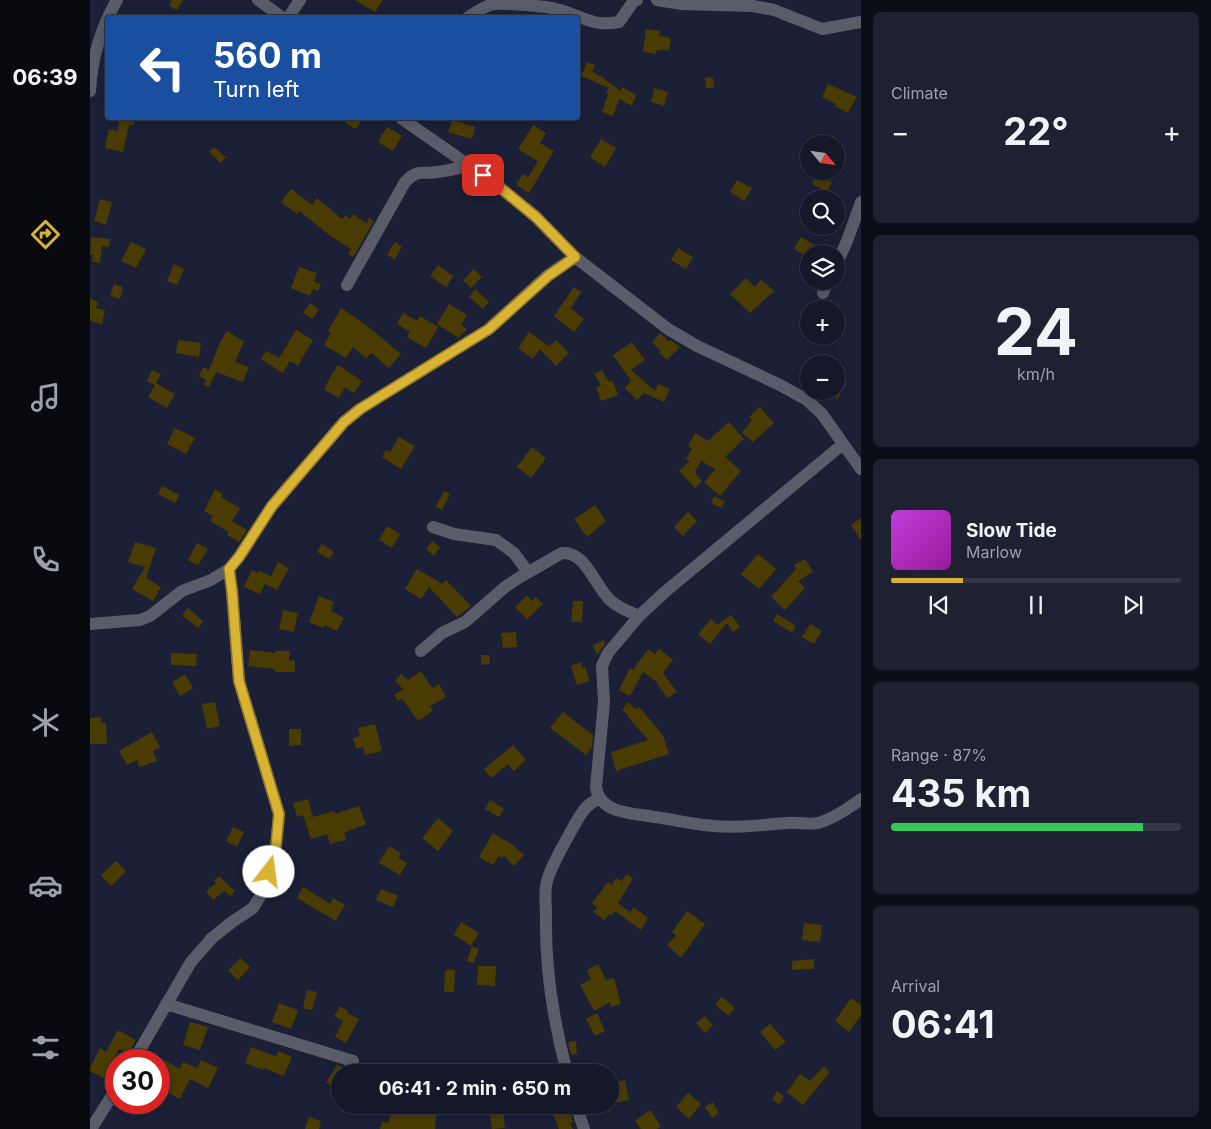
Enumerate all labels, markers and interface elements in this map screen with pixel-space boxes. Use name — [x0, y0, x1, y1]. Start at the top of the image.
text: 560 m — [213, 34, 322, 76]
icon: left — [130, 35, 195, 100]
text: 06:39 — [13, 64, 77, 90]
text: Turn left — [213, 76, 299, 102]
text: Climate — [891, 83, 948, 103]
text: 22° — [1003, 108, 1069, 154]
text: − — [891, 115, 910, 149]
text: + — [1162, 115, 1181, 149]
north arrow — [800, 135, 845, 180]
map controls — [800, 135, 845, 400]
pin — [462, 154, 504, 196]
icon: arrive — [469, 161, 497, 189]
button: search — [800, 190, 845, 235]
icon: directions — [28, 217, 63, 252]
button: layers — [800, 245, 845, 290]
text: 24 — [994, 292, 1078, 371]
button: + — [800, 300, 845, 345]
button: − — [800, 355, 845, 400]
text: km/h — [1017, 364, 1055, 384]
icon: music — [28, 380, 63, 415]
text: Slow Tide — [966, 519, 1057, 542]
icon: phone — [28, 542, 63, 577]
text: Marlow — [966, 542, 1022, 562]
icon: previous — [925, 591, 953, 619]
icon: pause — [1022, 591, 1050, 619]
icon: next — [1119, 591, 1147, 619]
icon: climate — [28, 705, 63, 740]
text: Range · 87% — [891, 745, 987, 765]
text: 435 km — [891, 770, 1031, 816]
position arrow — [242, 845, 294, 897]
icon: car — [28, 868, 63, 903]
text: Arrival — [891, 976, 940, 996]
text: 06:41 — [891, 1001, 995, 1047]
icon: filters — [28, 1030, 63, 1065]
speed limit sign: 30 — [105, 1049, 170, 1114]
text: 06:41 · 2 min · 650 m — [379, 1077, 571, 1100]

